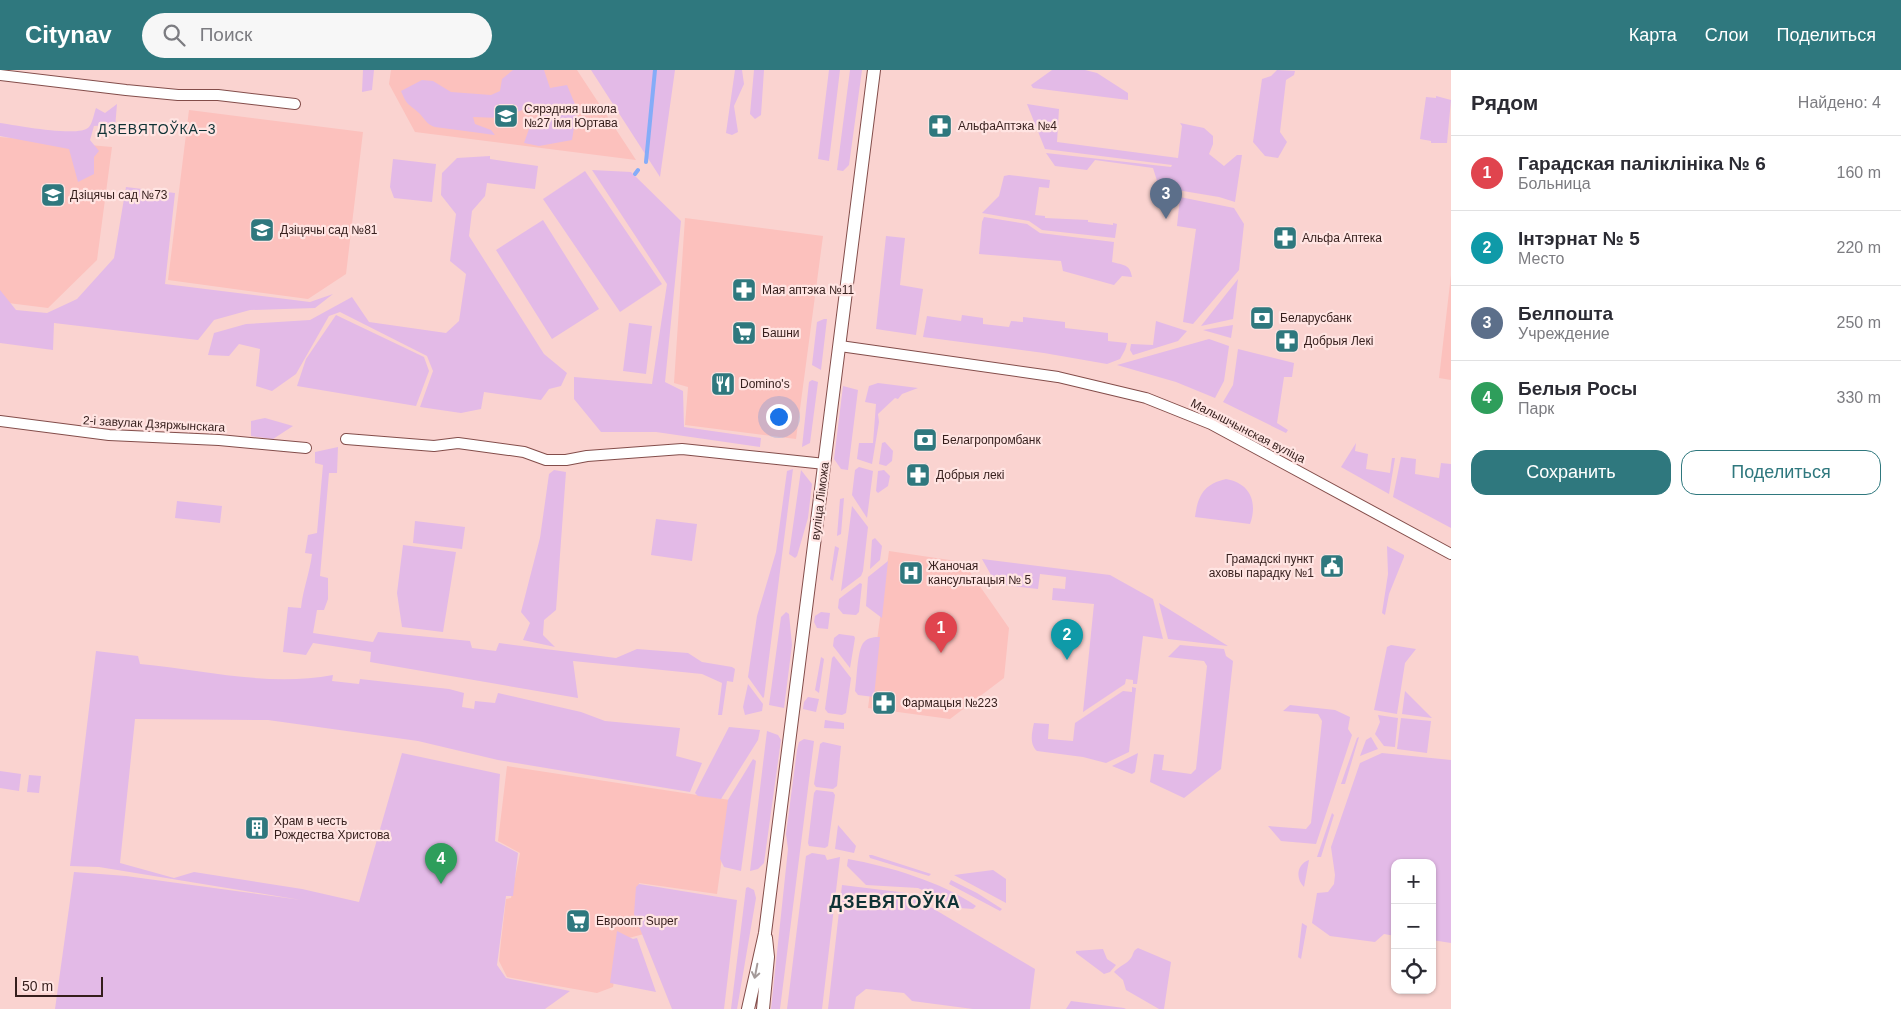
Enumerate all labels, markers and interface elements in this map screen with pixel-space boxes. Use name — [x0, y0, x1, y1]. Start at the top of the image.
search box — [142, 13, 492, 58]
text: Citynav — [25, 21, 112, 48]
icon: search — [160, 21, 188, 49]
text: Поиск — [200, 24, 252, 45]
text: Карта — [1629, 25, 1677, 45]
text: Слои — [1705, 25, 1749, 45]
text: Поделиться — [1777, 25, 1876, 45]
text: Рядом — [1471, 91, 1538, 114]
text: Найдено: 4 — [1798, 94, 1881, 111]
place label: Сярэдняя школа №27 імя Юртава — [524, 102, 618, 130]
school or university icon: Сярэдняя школа №27 імя Юртава — [493, 103, 519, 129]
pharmacy icon: АльфаАптэка №4 — [927, 113, 953, 139]
place label: АльфаАптэка №4 — [958, 119, 1057, 133]
district label: ДЗЕВЯТОЎКА–3 — [97, 120, 217, 137]
text: Гарадская паліклініка № 6 — [1518, 153, 1766, 174]
text: 1 — [1483, 164, 1491, 181]
text: 160 m — [1837, 164, 1881, 181]
text: Больница — [1518, 175, 1591, 192]
pin: 3 — [1150, 178, 1182, 219]
school or university icon: Дзіцячы сад №73 — [40, 182, 66, 208]
place label: Дзіцячы сад №73 — [70, 188, 168, 202]
school or university icon: Дзіцячы сад №81 — [249, 217, 275, 243]
place label: Дзіцячы сад №81 — [280, 223, 378, 237]
pharmacy icon: Альфа Аптека — [1272, 225, 1298, 251]
text: Інтэрнат № 5 — [1518, 228, 1640, 249]
place label: Альфа Аптека — [1302, 231, 1382, 245]
text: 2 — [1483, 239, 1491, 256]
text: 220 m — [1837, 239, 1881, 256]
text: Место — [1518, 250, 1564, 267]
pharmacy icon: Мая аптэка №11 — [731, 277, 757, 303]
place label: Мая аптэка №11 — [762, 283, 855, 297]
text: Белпошта — [1518, 303, 1613, 324]
bank icon: Беларусбанк — [1249, 305, 1275, 331]
place label: Беларусбанк — [1280, 311, 1352, 325]
text: 3 — [1483, 314, 1491, 331]
text: 250 m — [1837, 314, 1881, 331]
supermarket icon: Башни — [731, 320, 757, 346]
text: Учреждение — [1518, 325, 1610, 342]
place label: Башни — [762, 326, 800, 340]
pharmacy icon: Добрыя Лекі — [1274, 328, 1300, 354]
place label: Добрыя Лекі — [1304, 334, 1373, 348]
restaurant icon: Domino's — [710, 371, 736, 397]
place label: Domino's — [740, 377, 790, 391]
text: Белыя Росы — [1518, 378, 1637, 399]
text: 4 — [1483, 389, 1491, 406]
text: 330 m — [1837, 389, 1881, 406]
street label: Малышчынская вуліца — [1188, 396, 1308, 466]
text: Парк — [1518, 400, 1554, 417]
your location — [766, 404, 792, 430]
street label: 2-і завулак Дзяржынскага — [83, 413, 226, 435]
bank icon: Белагропромбанк — [912, 427, 938, 453]
place label: Белагропромбанк — [942, 433, 1041, 447]
button: Сохранить — [1471, 450, 1671, 495]
button: Поделиться — [1681, 450, 1881, 495]
street label: вуліца Ліможа — [808, 461, 832, 541]
pharmacy icon: Добрыя лекі — [905, 462, 931, 488]
place label: Добрыя лекі — [936, 468, 1005, 482]
place label: Грамадскі пункт аховы парадку №1 — [1209, 552, 1314, 580]
public building icon: Грамадскі пункт аховы парадку №1 — [1319, 553, 1345, 579]
place label: Жаночая кансультацыя № 5 — [928, 559, 1031, 587]
hospital icon: Жаночая кансультацыя № 5 — [898, 560, 924, 586]
pin: 1 — [925, 612, 957, 653]
pin: 2 — [1051, 619, 1083, 660]
pharmacy icon: Фармацыя №223 — [871, 690, 897, 716]
place label: Фармацыя №223 — [902, 696, 998, 710]
place label: Храм в честь Рождества Христова — [274, 814, 390, 842]
building icon: Храм в честь Рождества Христова — [244, 815, 270, 841]
pin: 4 — [425, 843, 457, 884]
map controls — [1391, 859, 1436, 994]
button: + — [1391, 859, 1436, 904]
district label: ДЗЕВЯТОЎКА — [829, 891, 961, 912]
button: − — [1391, 904, 1436, 949]
supermarket icon: Евроопт Super — [565, 908, 591, 934]
place label: Евроопт Super — [596, 914, 678, 928]
button: locate — [1391, 949, 1436, 994]
one-way arrow — [750, 962, 760, 978]
scale bar — [15, 974, 102, 997]
text: 50 m — [22, 978, 53, 994]

